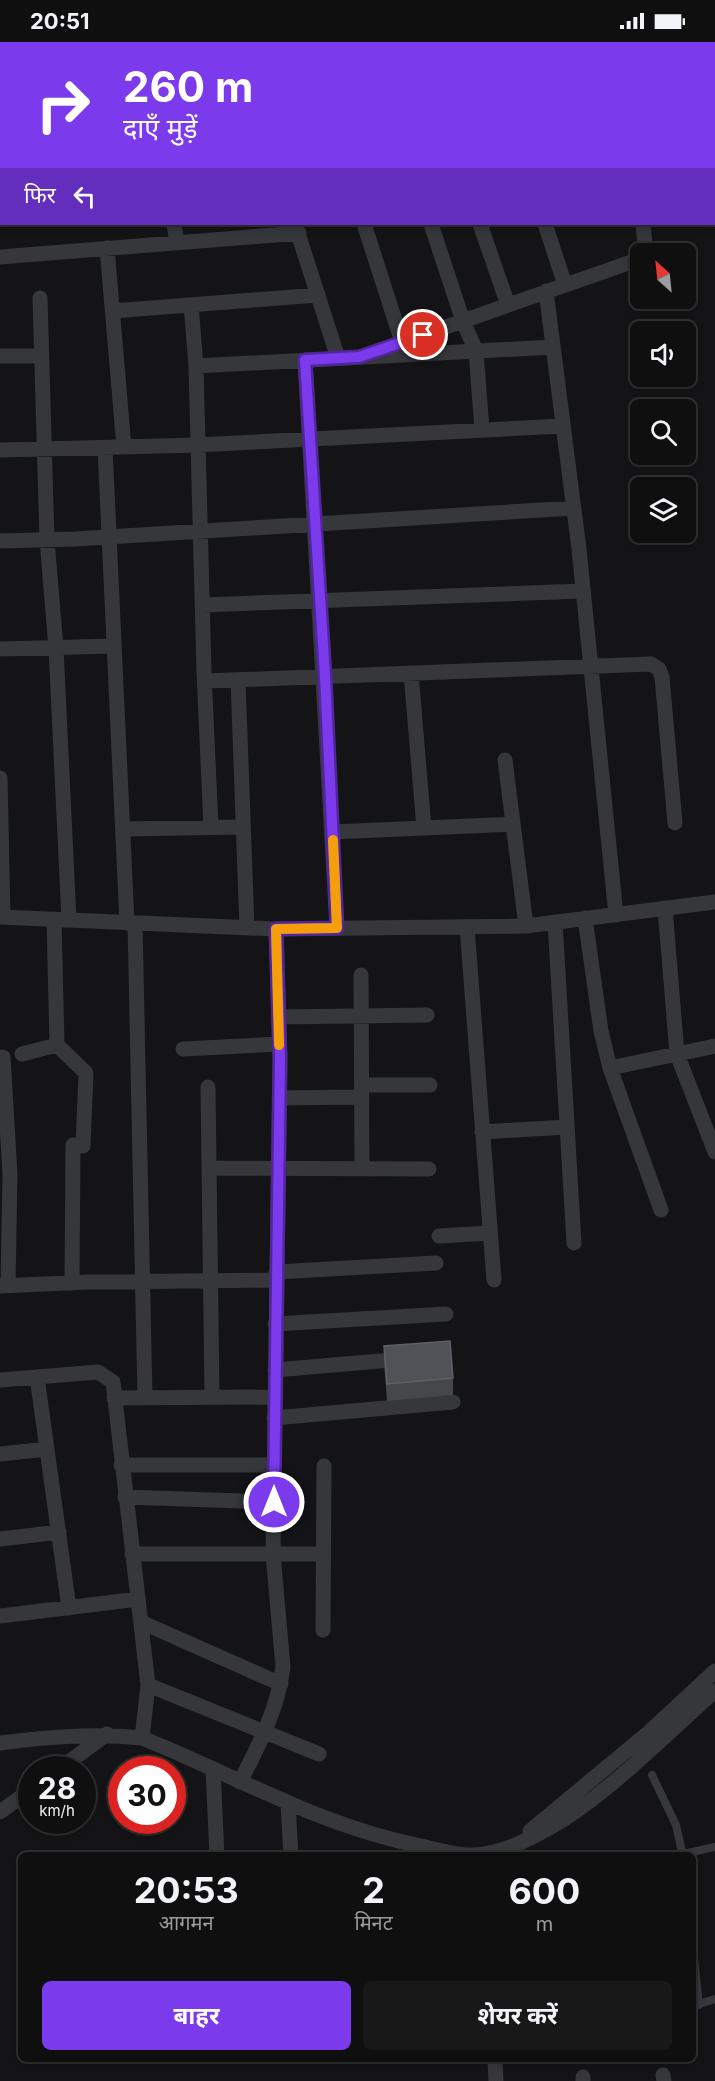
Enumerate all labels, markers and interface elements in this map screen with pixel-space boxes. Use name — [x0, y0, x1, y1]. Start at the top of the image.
text: 20:51 — [30, 8, 90, 34]
text: 260 m — [123, 61, 253, 112]
icon: right — [24, 66, 102, 144]
text: दाएँ मुड़ें — [123, 112, 197, 145]
icon: left — [68, 180, 101, 213]
text: फिर — [24, 182, 56, 208]
north arrow — [630, 243, 696, 309]
map controls — [630, 243, 696, 543]
pin — [397, 309, 448, 360]
icon: arrive — [406, 318, 439, 351]
button: sound — [630, 321, 696, 387]
button: search — [630, 399, 696, 465]
button: layers — [630, 477, 696, 543]
position arrow — [242, 1470, 306, 1534]
speed limit sign: 30 — [108, 1756, 186, 1834]
text: 28 — [38, 1770, 76, 1806]
text: km/h — [39, 1801, 75, 1820]
text: 20:53 — [134, 1868, 239, 1912]
text: 2 — [362, 1868, 385, 1912]
text: 600 — [508, 1869, 580, 1913]
text: आगमन — [159, 1911, 214, 1935]
text: मिनट — [354, 1911, 393, 1935]
text: m — [536, 1912, 553, 1936]
button: बाहर — [42, 1981, 351, 2050]
button: शेयर करें — [363, 1981, 672, 2050]

